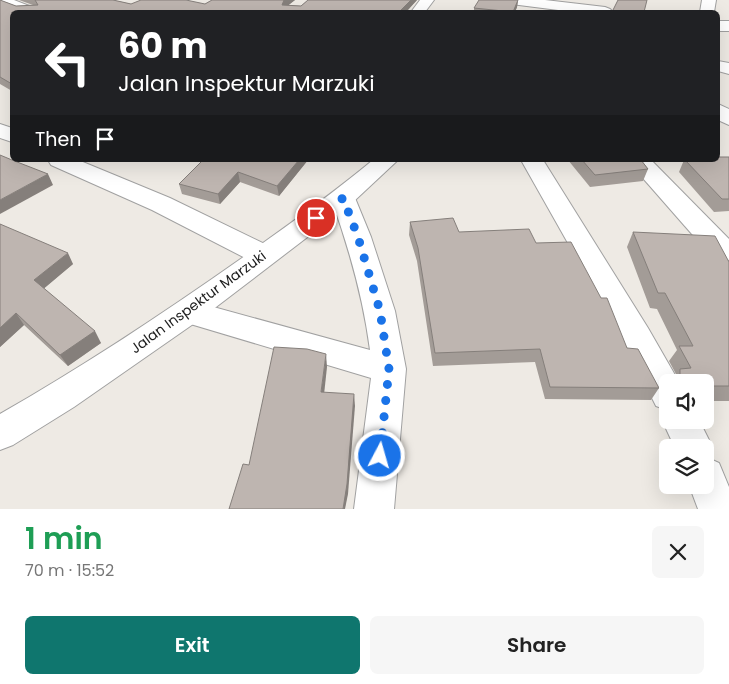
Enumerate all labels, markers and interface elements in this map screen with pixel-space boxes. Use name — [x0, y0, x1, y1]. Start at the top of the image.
text: 60 m — [118, 21, 208, 70]
icon: left — [35, 30, 100, 95]
text: Jalan Inspektur Marzuki — [118, 68, 375, 99]
icon: arrive — [91, 125, 119, 153]
text: Then — [35, 126, 81, 153]
pin — [295, 197, 337, 239]
icon: arrive — [302, 204, 330, 232]
street label: Jalan Inspektur Marzuki — [126, 246, 270, 358]
map controls — [659, 374, 714, 494]
button: sound — [659, 374, 714, 429]
position arrow — [353, 429, 405, 481]
button: layers — [659, 439, 714, 494]
text: 1 min — [25, 517, 103, 560]
button: close — [652, 526, 704, 578]
text: 70 m · 15:52 — [25, 559, 114, 582]
button: Exit — [25, 616, 360, 674]
button: Share — [370, 616, 704, 674]

